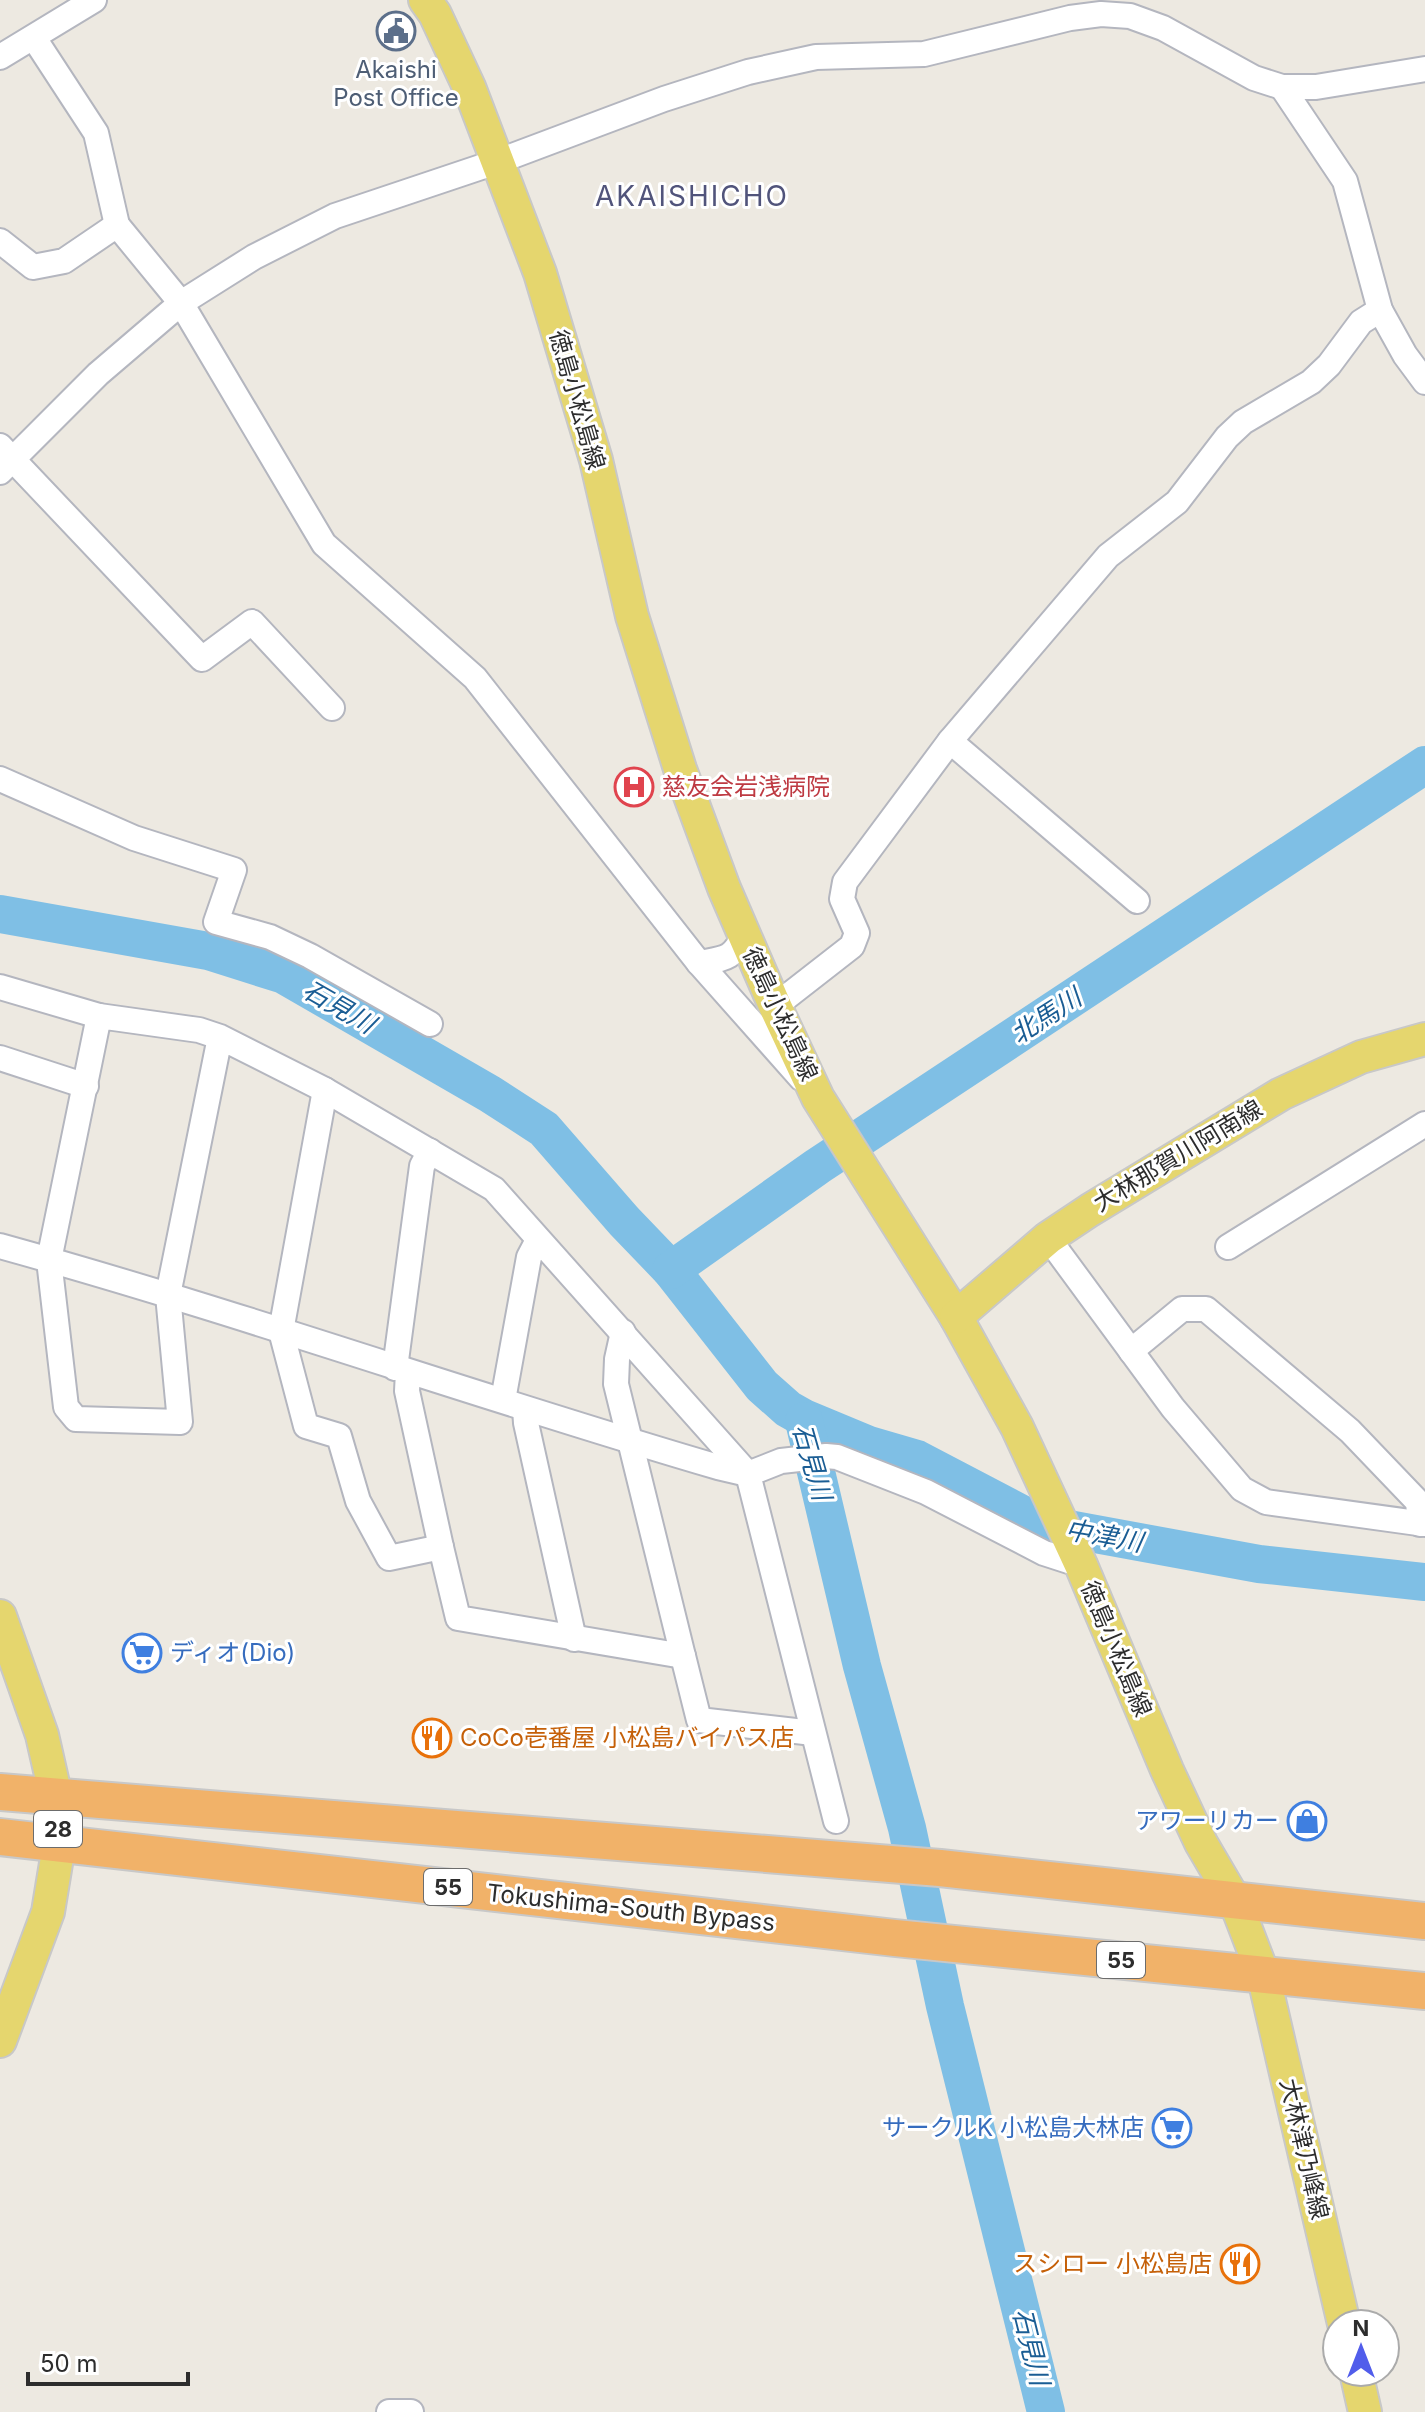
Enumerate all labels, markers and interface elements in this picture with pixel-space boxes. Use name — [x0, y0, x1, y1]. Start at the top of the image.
public building icon: Akaishi Post Office — [375, 10, 417, 52]
place label: Akaishi Post Office — [333, 55, 459, 112]
district label: AKAISHICHO — [595, 179, 789, 213]
street label: 徳島小松島線 — [544, 327, 611, 473]
hospital icon: 慈友会岩浅病院 — [613, 766, 655, 808]
place label: 慈友会岩浅病院 — [662, 772, 830, 801]
street label: 徳島小松島線 — [737, 942, 824, 1085]
water label: 石見川 — [298, 974, 383, 1041]
water label: 北馬川 — [1005, 980, 1089, 1050]
street label: 大林那賀川阿南線 — [1088, 1094, 1267, 1217]
water label: 石見川 — [787, 1420, 839, 1507]
water label: 中津川 — [1063, 1513, 1148, 1558]
street label: 徳島小松島線 — [1075, 1577, 1158, 1721]
supermarket icon: ディオ(Dio) — [121, 1632, 163, 1674]
place label: ディオ(Dio) — [170, 1638, 295, 1667]
restaurant icon: CoCo壱番屋 小松島バイパス店 — [411, 1717, 453, 1759]
place label: CoCo壱番屋 小松島バイパス店 — [460, 1723, 794, 1752]
shop icon: アワーリカー — [1286, 1800, 1328, 1842]
place label: アワーリカー — [1135, 1806, 1279, 1835]
road number: 28 — [34, 1811, 82, 1847]
road number: 55 — [424, 1869, 472, 1905]
street label: Tokushima-South Bypass — [486, 1878, 776, 1937]
road number: 55 — [1097, 1942, 1145, 1978]
street label: 大林津乃峰線 — [1274, 2075, 1335, 2222]
supermarket icon: サークルK 小松島大林店 — [1151, 2107, 1193, 2149]
place label: サークルK 小松島大林店 — [882, 2113, 1144, 2142]
restaurant icon: スシロー 小松島店 — [1219, 2243, 1261, 2285]
place label: スシロー 小松島店 — [1013, 2249, 1212, 2278]
water label: 石見川 — [1007, 2305, 1057, 2391]
north arrow — [1321, 2308, 1401, 2388]
text: N — [1353, 2315, 1369, 2341]
scale bar — [28, 2336, 188, 2386]
text: 50 m — [40, 2349, 98, 2378]

